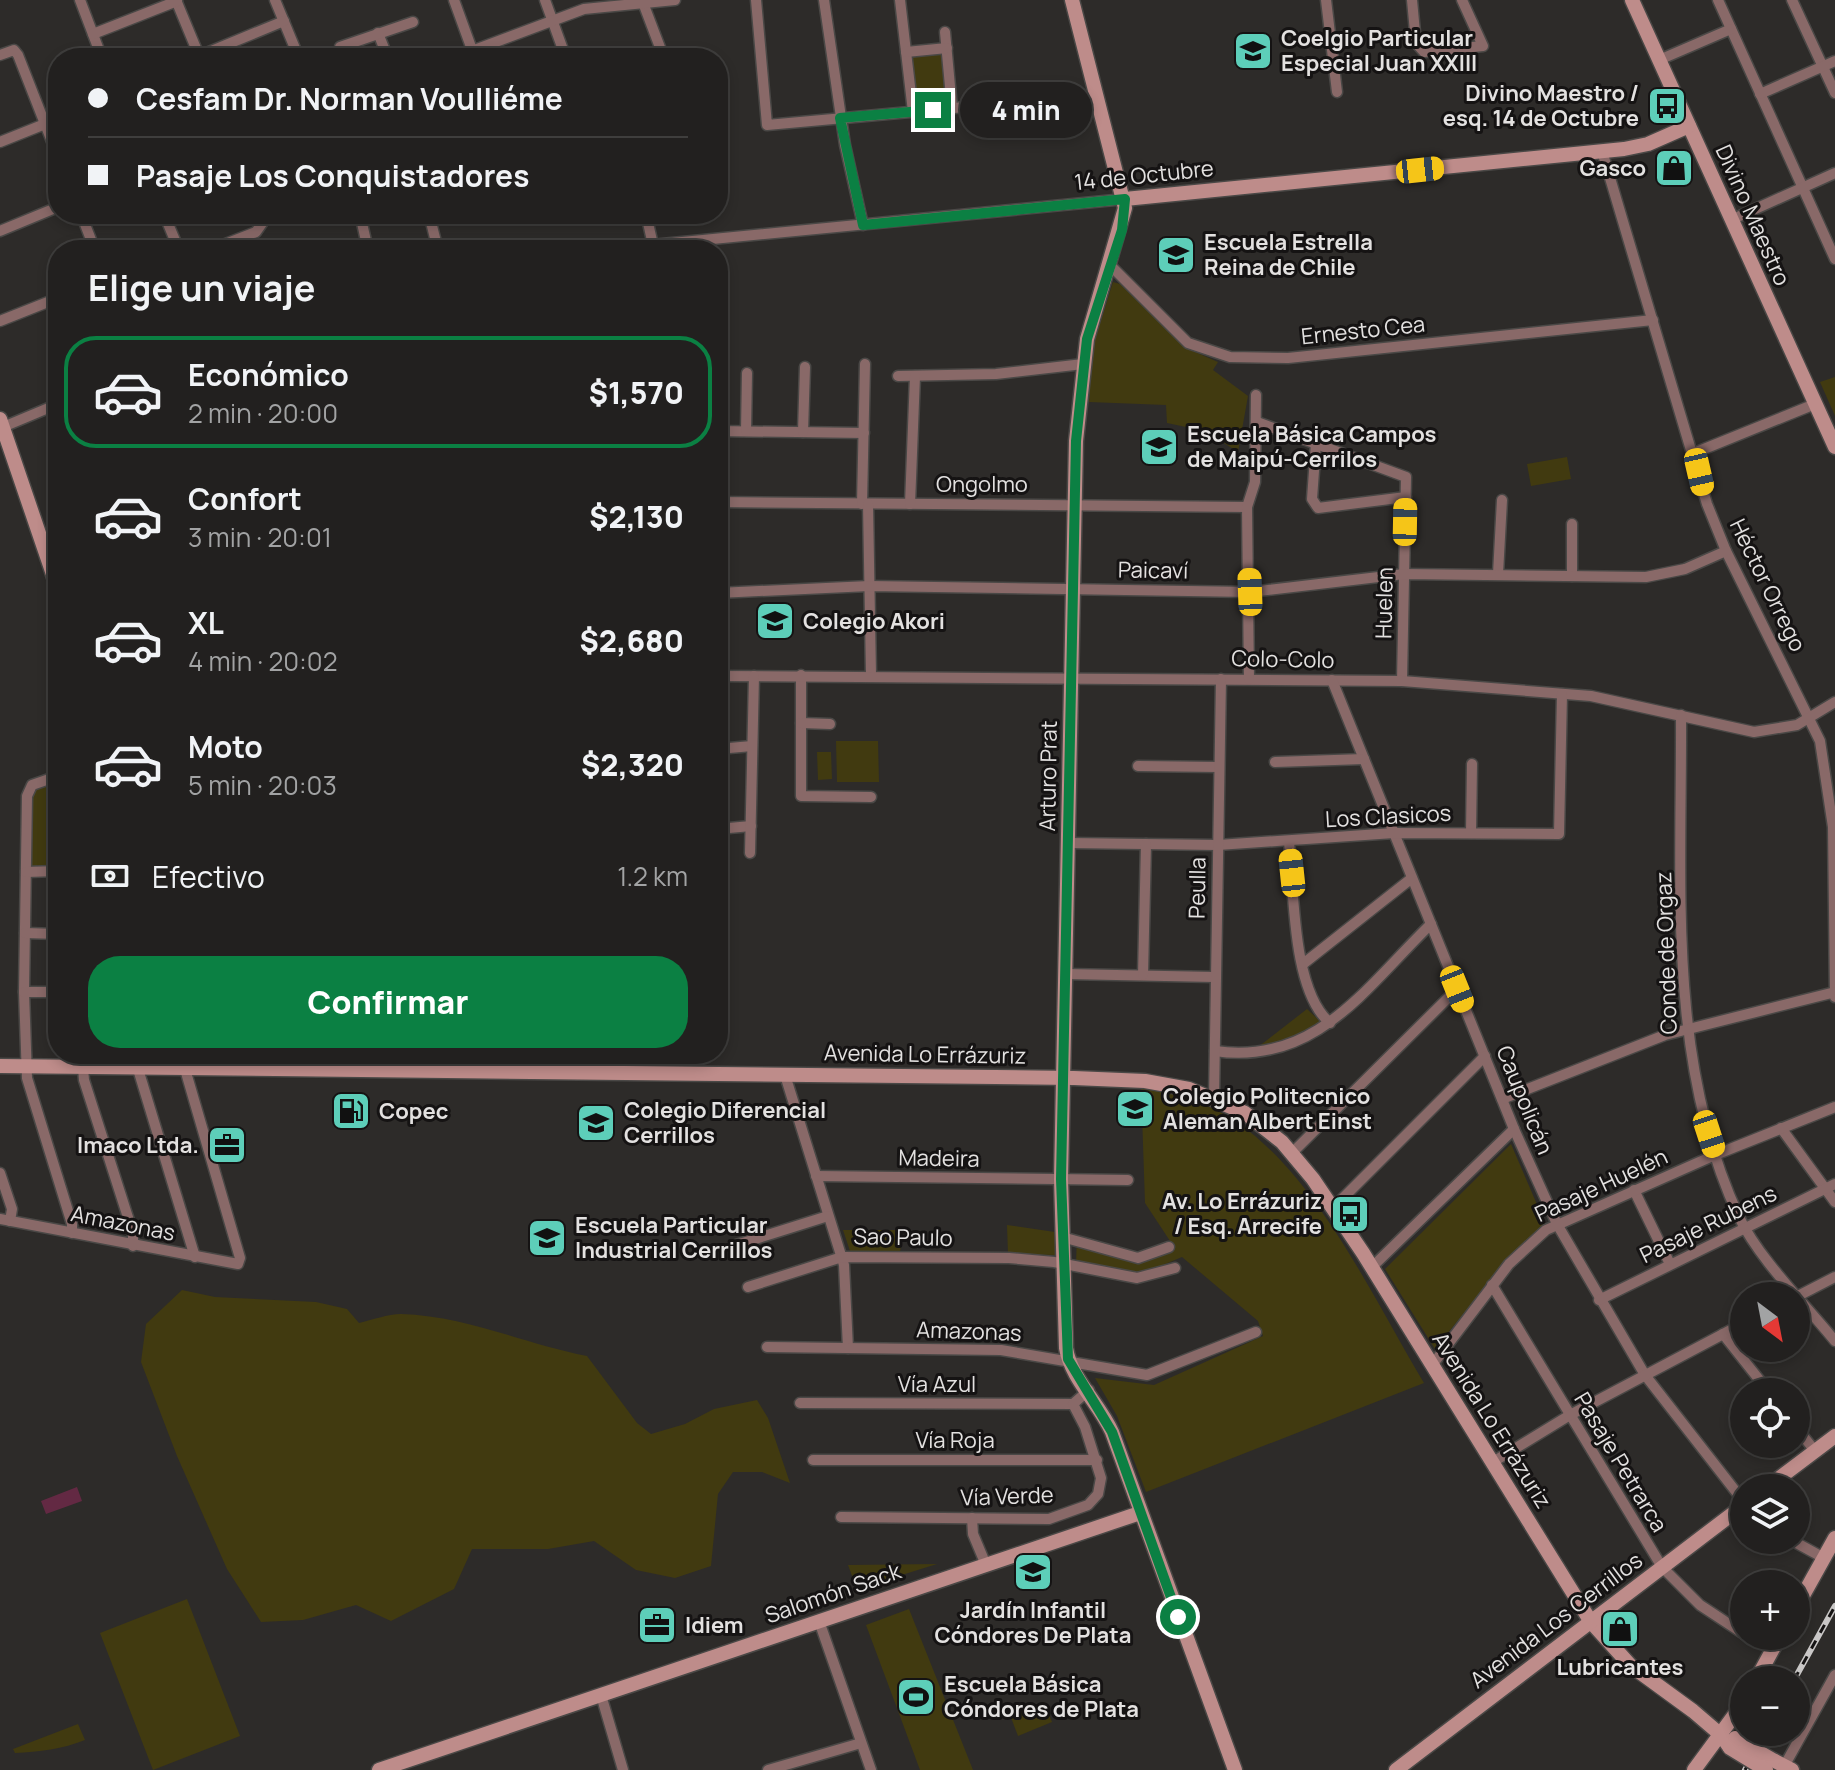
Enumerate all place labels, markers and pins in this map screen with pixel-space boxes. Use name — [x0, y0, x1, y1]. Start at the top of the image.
place label: Coelgio Particular Especial Juan XXIII — [1281, 23, 1477, 78]
school or university icon: Coelgio Particular Especial Juan XXIII — [1232, 30, 1274, 72]
place label: Divino Maestro / esq. 14 de Octubre — [1443, 78, 1639, 133]
bus stop icon: Divino Maestro / esq. 14 de Octubre — [1646, 85, 1688, 127]
shop icon: Gasco — [1653, 147, 1695, 189]
place label: Gasco — [1579, 153, 1646, 183]
place label: Escuela Estrella Reina de Chile — [1204, 227, 1373, 282]
school or university icon: Escuela Estrella Reina de Chile — [1155, 234, 1197, 276]
place label: Escuela Básica Campos de Maipú-Cerrilos — [1187, 419, 1436, 474]
school or university icon: Escuela Básica Campos de Maipú-Cerrilos — [1138, 426, 1180, 468]
school or university icon: Colegio Akori — [754, 600, 796, 642]
place label: Colegio Akori — [803, 606, 945, 636]
place label: Colegio Politecnico Aleman Albert Einst — [1163, 1081, 1372, 1136]
school or university icon: Colegio Politecnico Aleman Albert Einst — [1114, 1088, 1156, 1130]
fuel station icon: Copec — [330, 1090, 372, 1132]
place label: Colegio Diferencial Cerrillos — [624, 1095, 826, 1150]
place label: Copec — [379, 1096, 448, 1126]
school or university icon: Colegio Diferencial Cerrillos — [575, 1102, 617, 1144]
office icon: Imaco Ltda. — [206, 1124, 248, 1166]
place label: Imaco Ltda. — [77, 1130, 199, 1160]
place label: Av. Lo Errázuriz / Esq. Arrecife — [1162, 1186, 1322, 1241]
bus stop icon: Av. Lo Errázuriz / Esq. Arrecife — [1329, 1193, 1371, 1235]
place label: Escuela Particular Industrial Cerrillos — [575, 1210, 773, 1265]
school or university icon: Escuela Particular Industrial Cerrillos — [526, 1217, 568, 1259]
school or university icon: Jardín Infantil Cóndores De Plata — [1012, 1551, 1054, 1593]
place label: Jardín Infantil Cóndores De Plata — [935, 1595, 1131, 1650]
office icon: Idiem — [636, 1604, 678, 1646]
shop icon: Lubricantes — [1599, 1608, 1641, 1650]
place label: Idiem — [685, 1610, 744, 1640]
place label: Lubricantes — [1557, 1652, 1684, 1682]
place label: Escuela Básica Cóndores de Plata — [944, 1669, 1139, 1724]
sports icon: Escuela Básica Cóndores de Plata — [895, 1676, 937, 1718]

